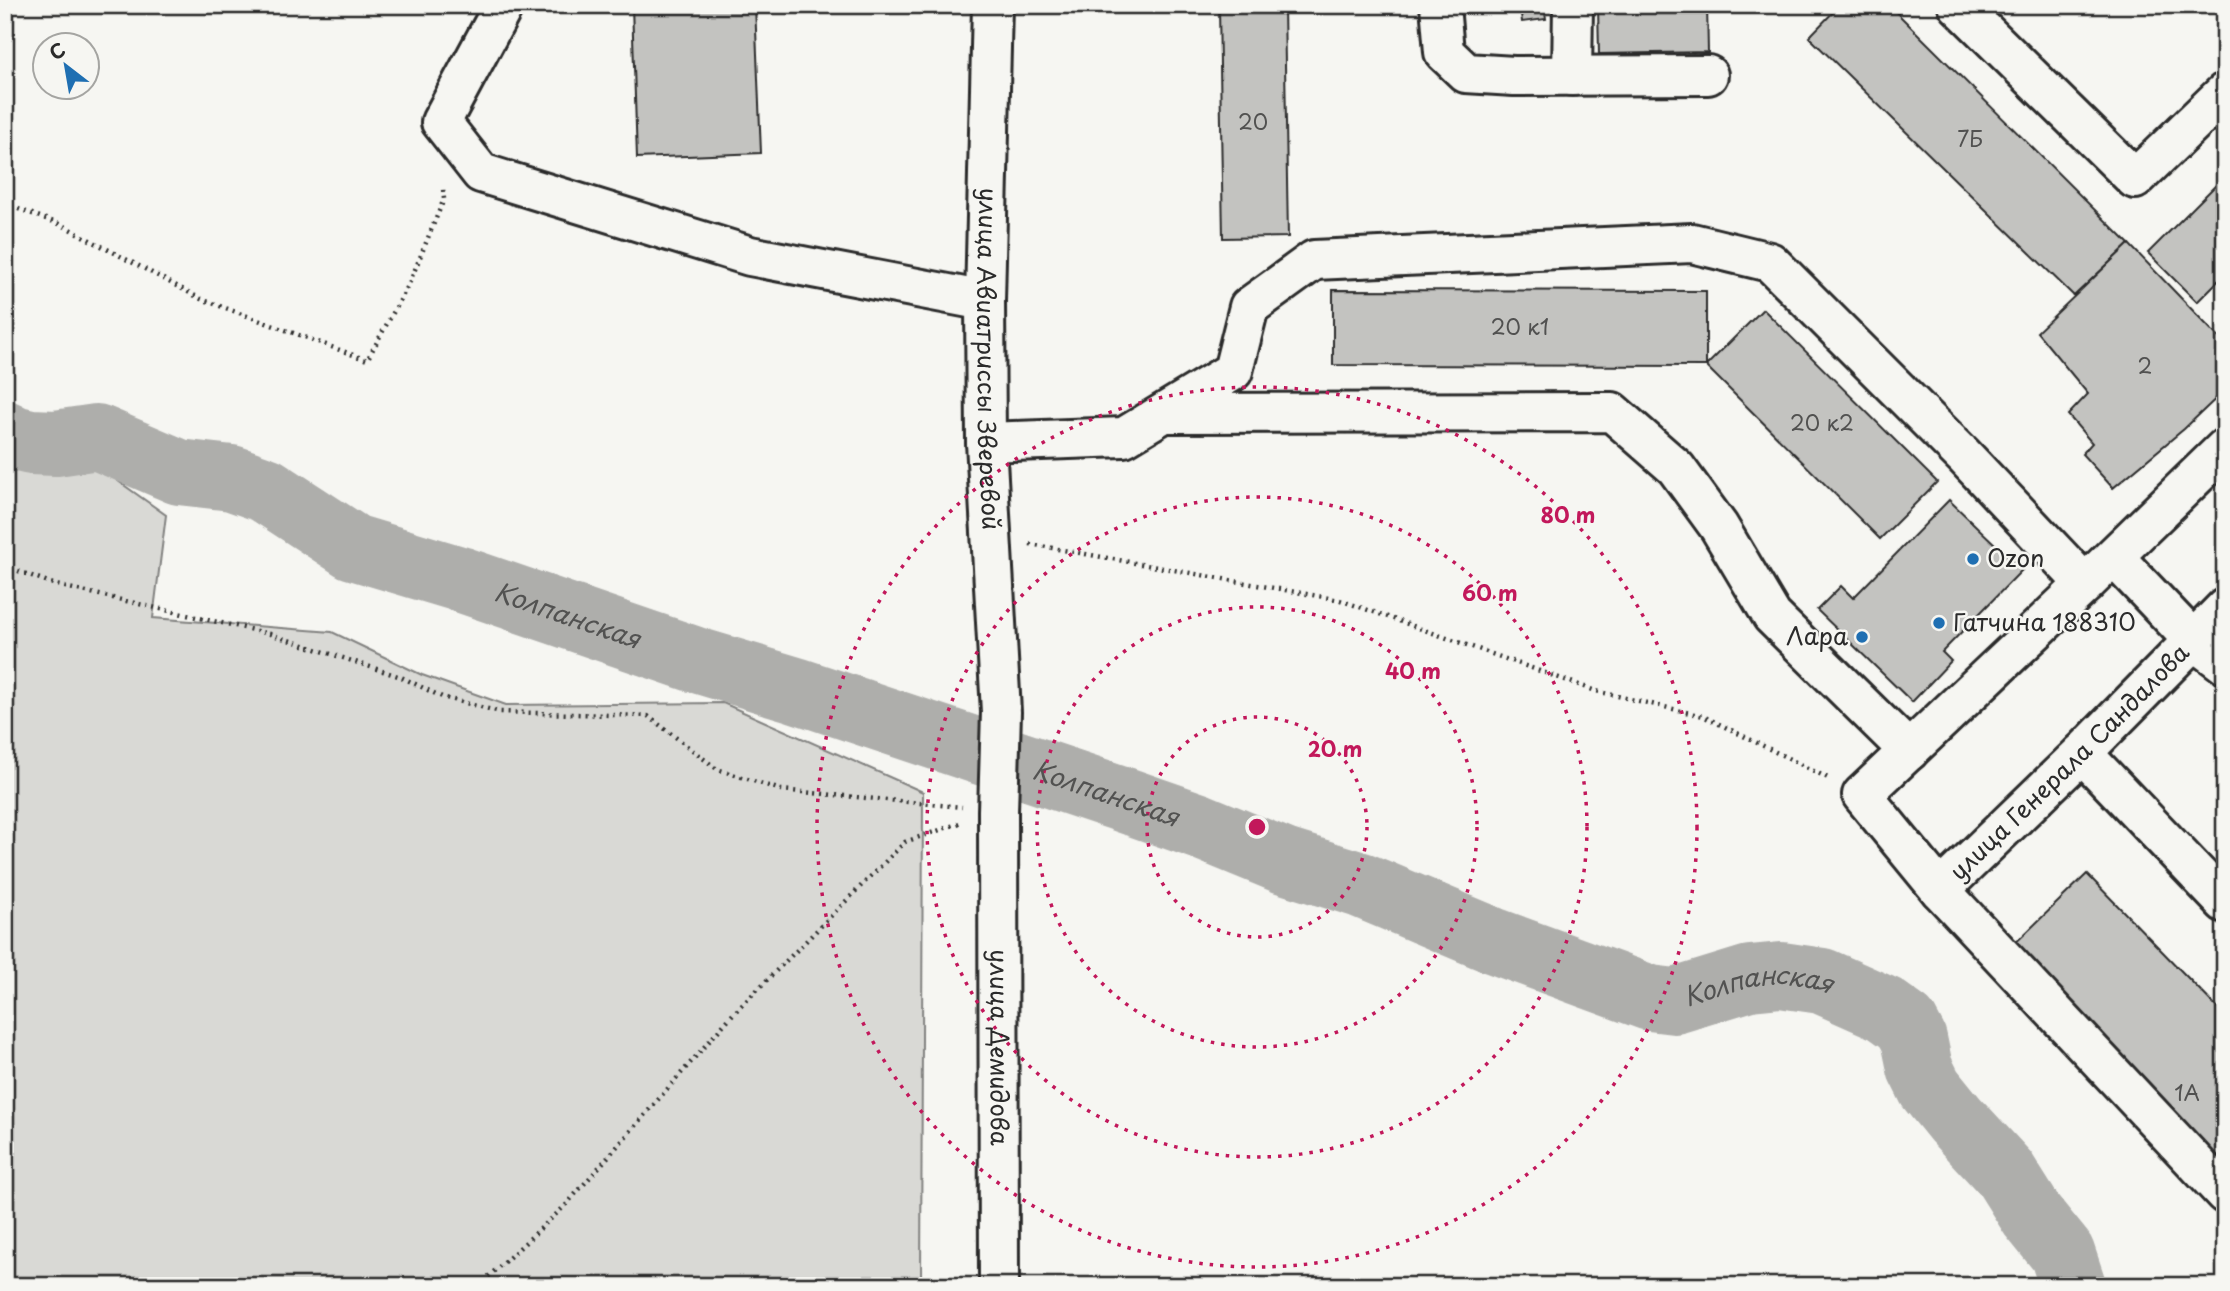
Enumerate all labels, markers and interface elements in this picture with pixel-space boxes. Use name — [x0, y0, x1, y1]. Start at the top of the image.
north arrow — [32, 32, 102, 102]
text: С — [43, 35, 70, 66]
house number: 20 — [1238, 105, 1268, 137]
house number: 7Б — [1957, 122, 1983, 154]
street label: улица Авиатриссы Зверевой — [969, 187, 1011, 531]
house number: 20 к1 — [1491, 310, 1549, 342]
house number: 2 — [2138, 349, 2152, 381]
house number: 20 к2 — [1790, 406, 1854, 438]
text: 80 m — [1541, 498, 1595, 530]
place label: Ozon — [1987, 539, 2044, 575]
marker: Ozon — [1965, 551, 1981, 567]
water label: Колпанская — [489, 571, 647, 658]
text: 60 m — [1462, 576, 1518, 608]
place label: Гатчина 188310 — [1953, 603, 2136, 639]
marker: Гатчина 188310 — [1931, 615, 1947, 631]
place label: Лара — [1786, 617, 1848, 653]
marker: Лара — [1854, 629, 1870, 645]
street label: улица Генерала Сандалова — [1940, 634, 2197, 888]
text: 40 m — [1385, 654, 1441, 686]
text: 20 m — [1308, 732, 1362, 764]
water label: Колпанская — [1028, 749, 1186, 836]
centre of rings — [1245, 815, 1269, 839]
street label: улица Демидова — [982, 949, 1019, 1146]
water label: Колпанская — [1678, 953, 1842, 1015]
house number: 1А — [2174, 1076, 2200, 1108]

